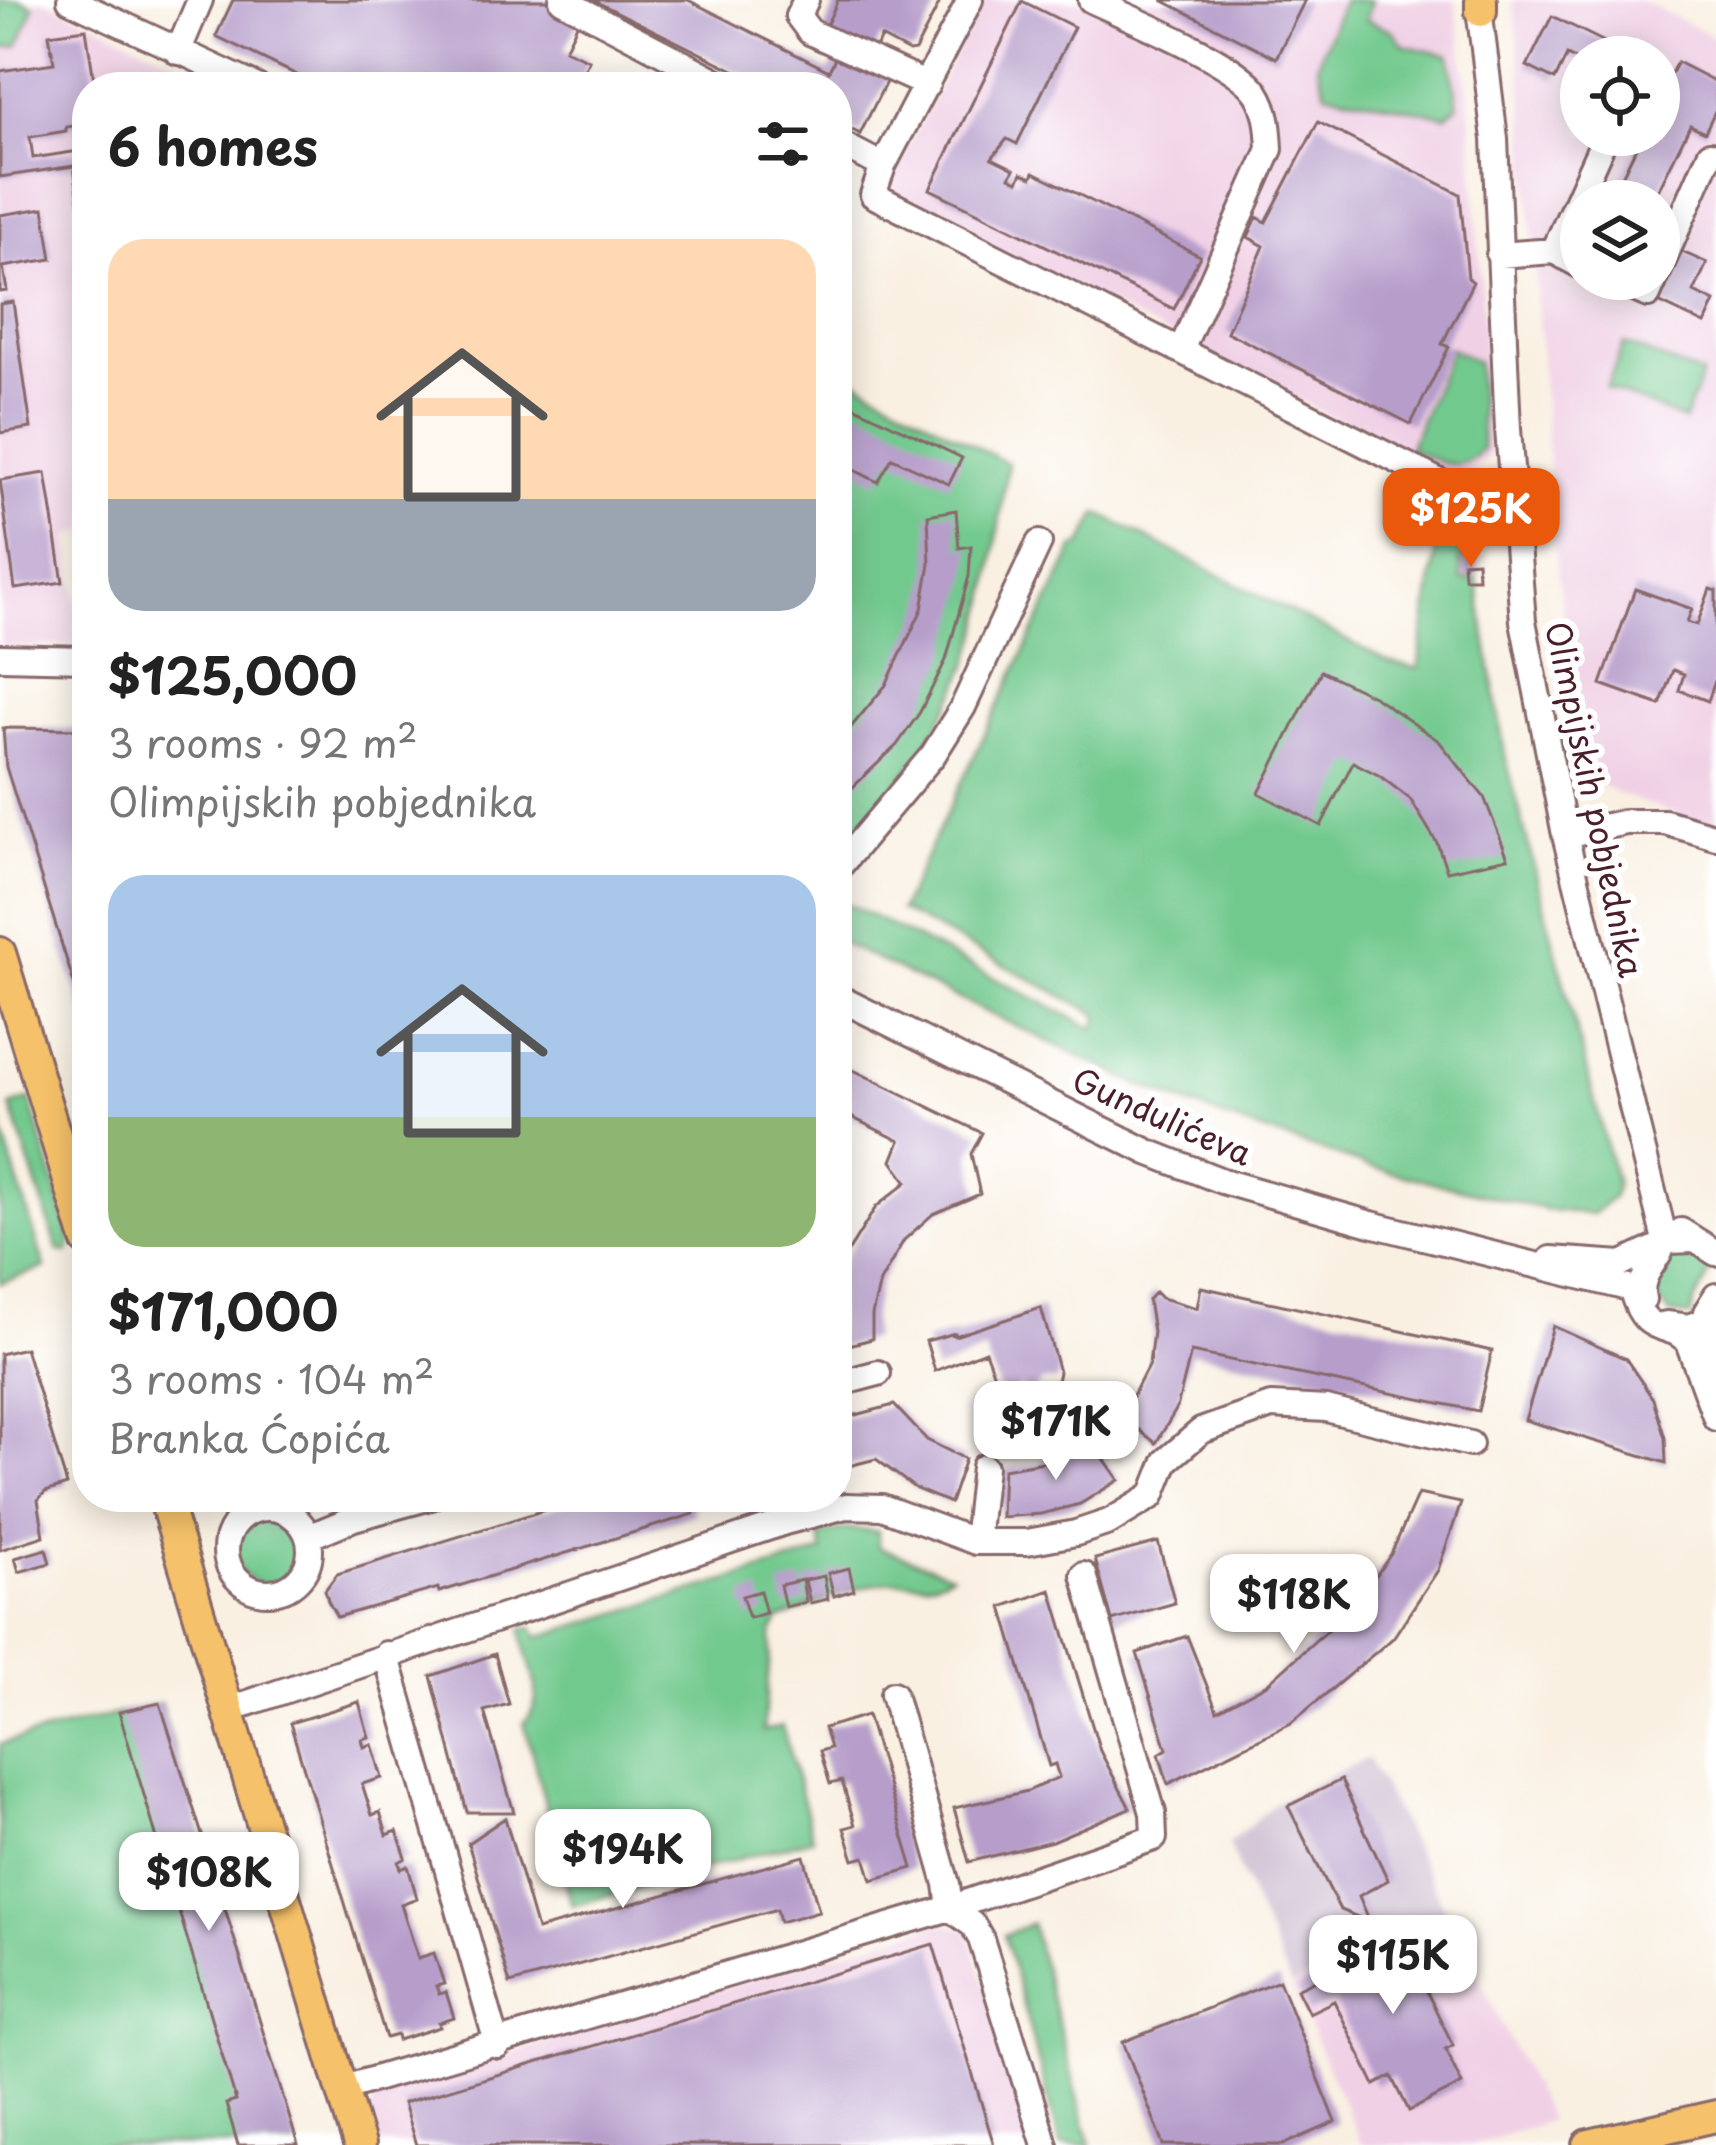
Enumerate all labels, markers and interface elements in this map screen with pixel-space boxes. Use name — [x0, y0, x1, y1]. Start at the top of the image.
map controls — [1560, 36, 1680, 300]
button: locate — [1560, 36, 1680, 156]
text: 6 homes — [108, 106, 318, 183]
icon: filters — [750, 111, 816, 177]
button: layers — [1560, 180, 1680, 300]
icon: home — [354, 317, 570, 533]
pin: $125K — [1387, 468, 1555, 570]
text: $125K — [1410, 477, 1532, 536]
street label: Olimpijskih pobjednika — [1534, 617, 1658, 982]
text: $125,000 — [108, 635, 357, 712]
text: 3 rooms · 92 m² — [108, 712, 418, 771]
text: Olimpijskih pobjednika — [108, 771, 536, 830]
icon: home — [354, 953, 570, 1169]
street label: Gundulićeva — [1065, 1053, 1262, 1177]
text: $171,000 — [108, 1271, 338, 1348]
text: 3 rooms · 104 m² — [108, 1348, 434, 1407]
pin: $171K — [972, 1381, 1140, 1483]
text: $171K — [1001, 1390, 1111, 1449]
text: Branka Ćopića — [108, 1407, 390, 1466]
pin: $118K — [1210, 1554, 1378, 1656]
text: $118K — [1237, 1563, 1351, 1622]
pin: $194K — [539, 1809, 707, 1911]
text: $194K — [562, 1818, 684, 1877]
pin: $108K — [125, 1832, 293, 1934]
text: $108K — [146, 1841, 272, 1900]
pin: $115K — [1309, 1915, 1477, 2017]
text: $115K — [1336, 1924, 1450, 1983]

